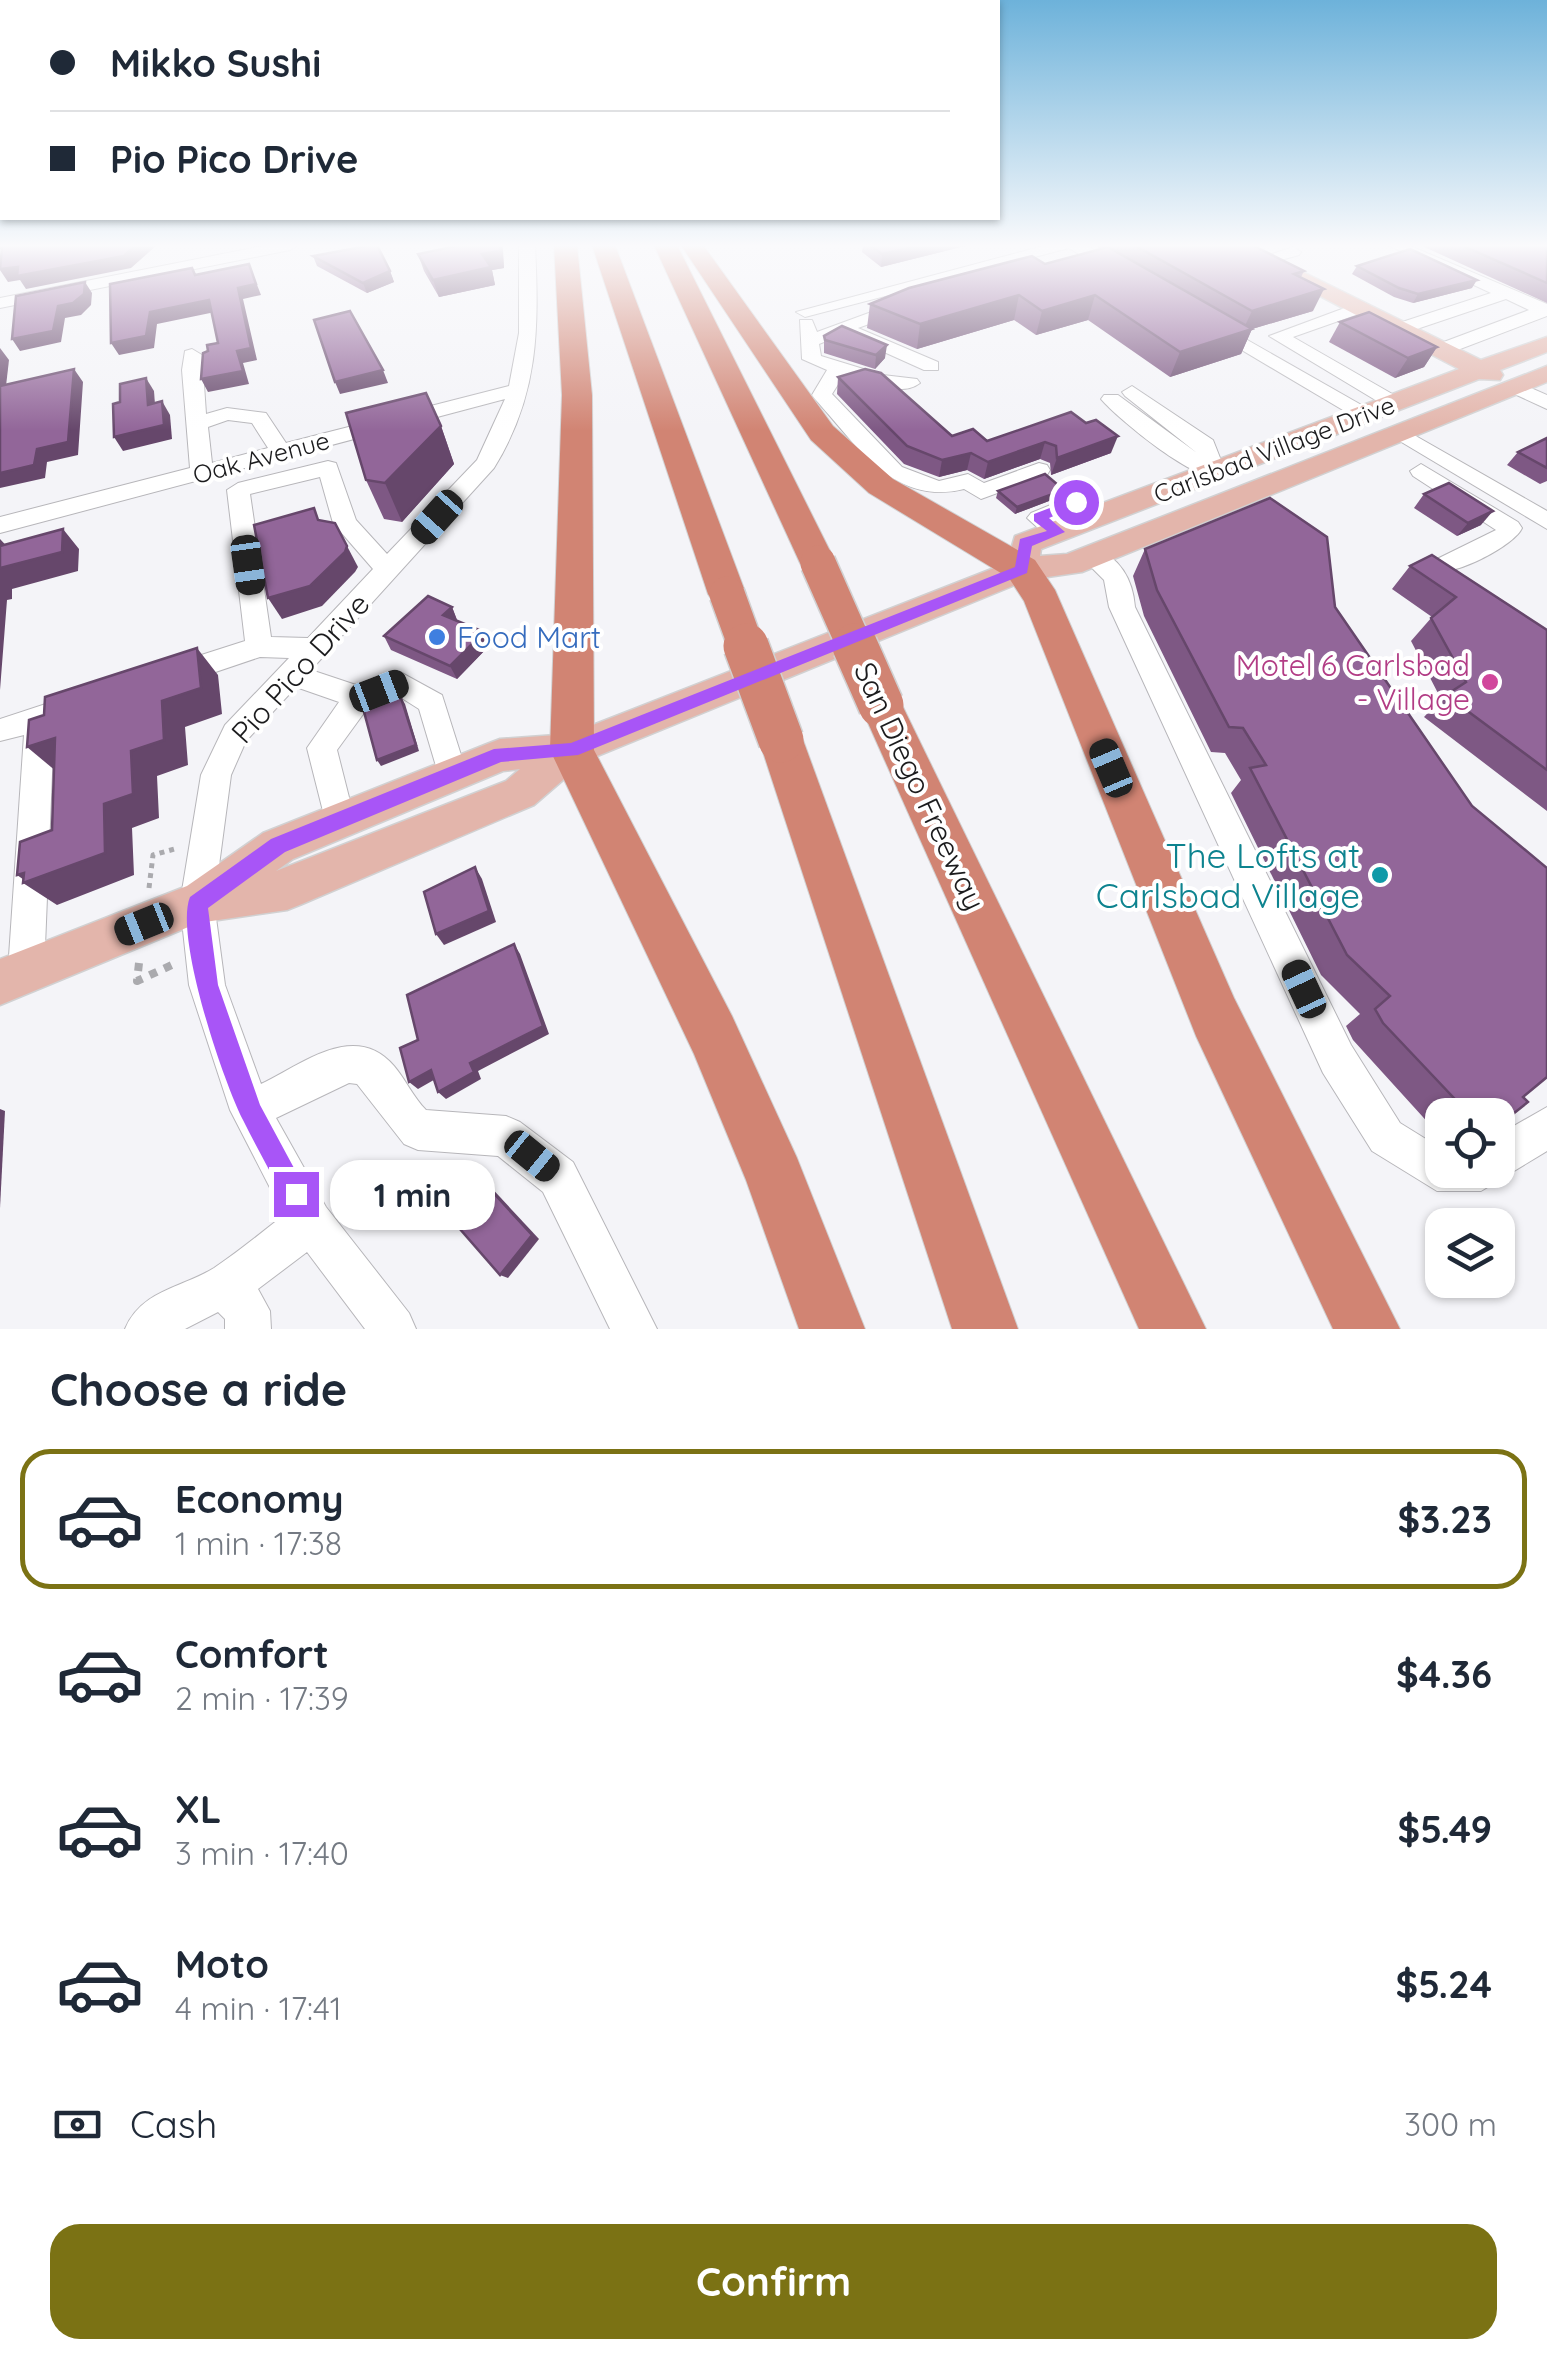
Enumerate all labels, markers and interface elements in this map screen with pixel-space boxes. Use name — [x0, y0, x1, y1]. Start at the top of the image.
text: Mikko Sushi — [110, 39, 321, 87]
text: Pio Pico Drive — [110, 135, 358, 183]
street label: Carlsbad Village Drive — [1149, 389, 1399, 509]
street label: Oak Avenue — [189, 424, 333, 490]
route start — [1054, 480, 1099, 525]
car — [406, 485, 468, 549]
car — [229, 533, 267, 597]
street label: Pio Pico Drive — [223, 585, 377, 751]
place label: Food Mart — [457, 618, 601, 656]
marker: Food Mart — [426, 626, 448, 648]
place label: Motel 6 Carlsbad - Village — [1236, 646, 1470, 718]
street label: San Diego Freeway — [846, 656, 994, 916]
car — [346, 666, 412, 716]
marker: Motel 6 Carlsbad - Village — [1479, 671, 1501, 693]
car — [1085, 735, 1137, 801]
place label: The Lofts at Carlsbad Village — [1096, 833, 1360, 917]
marker: The Lofts at Carlsbad Village — [1369, 864, 1391, 886]
car — [111, 899, 177, 949]
car — [1278, 955, 1330, 1023]
map controls — [1425, 1098, 1515, 1298]
button: locate — [1425, 1098, 1515, 1188]
car — [499, 1125, 565, 1187]
callout: 1 min — [331, 1159, 496, 1229]
route end — [274, 1172, 319, 1217]
text: 1 min — [374, 1175, 451, 1215]
button: layers — [1425, 1208, 1515, 1298]
text: Choose a ride — [50, 1361, 347, 1417]
icon: car — [55, 1474, 145, 1564]
text: Economy — [175, 1475, 344, 1523]
text: $3.23 — [1397, 1495, 1492, 1543]
text: 1 min · 17:38 — [175, 1523, 342, 1563]
icon: car — [55, 1629, 145, 1719]
text: Comfort — [175, 1630, 329, 1678]
text: $4.36 — [1396, 1650, 1492, 1698]
text: 2 min · 17:39 — [175, 1678, 349, 1718]
icon: car — [55, 1784, 145, 1874]
text: XL — [175, 1785, 221, 1833]
text: $5.49 — [1397, 1805, 1492, 1853]
text: 3 min · 17:40 — [175, 1833, 349, 1873]
icon: car — [55, 1939, 145, 2029]
text: Moto — [175, 1940, 269, 1988]
text: $5.24 — [1396, 1960, 1492, 2008]
text: 4 min · 17:41 — [175, 1988, 342, 2028]
icon: cash — [50, 2097, 105, 2152]
text: Cash — [130, 2100, 217, 2148]
text: 300 m — [1404, 2104, 1497, 2144]
button: Confirm — [50, 2224, 1497, 2339]

